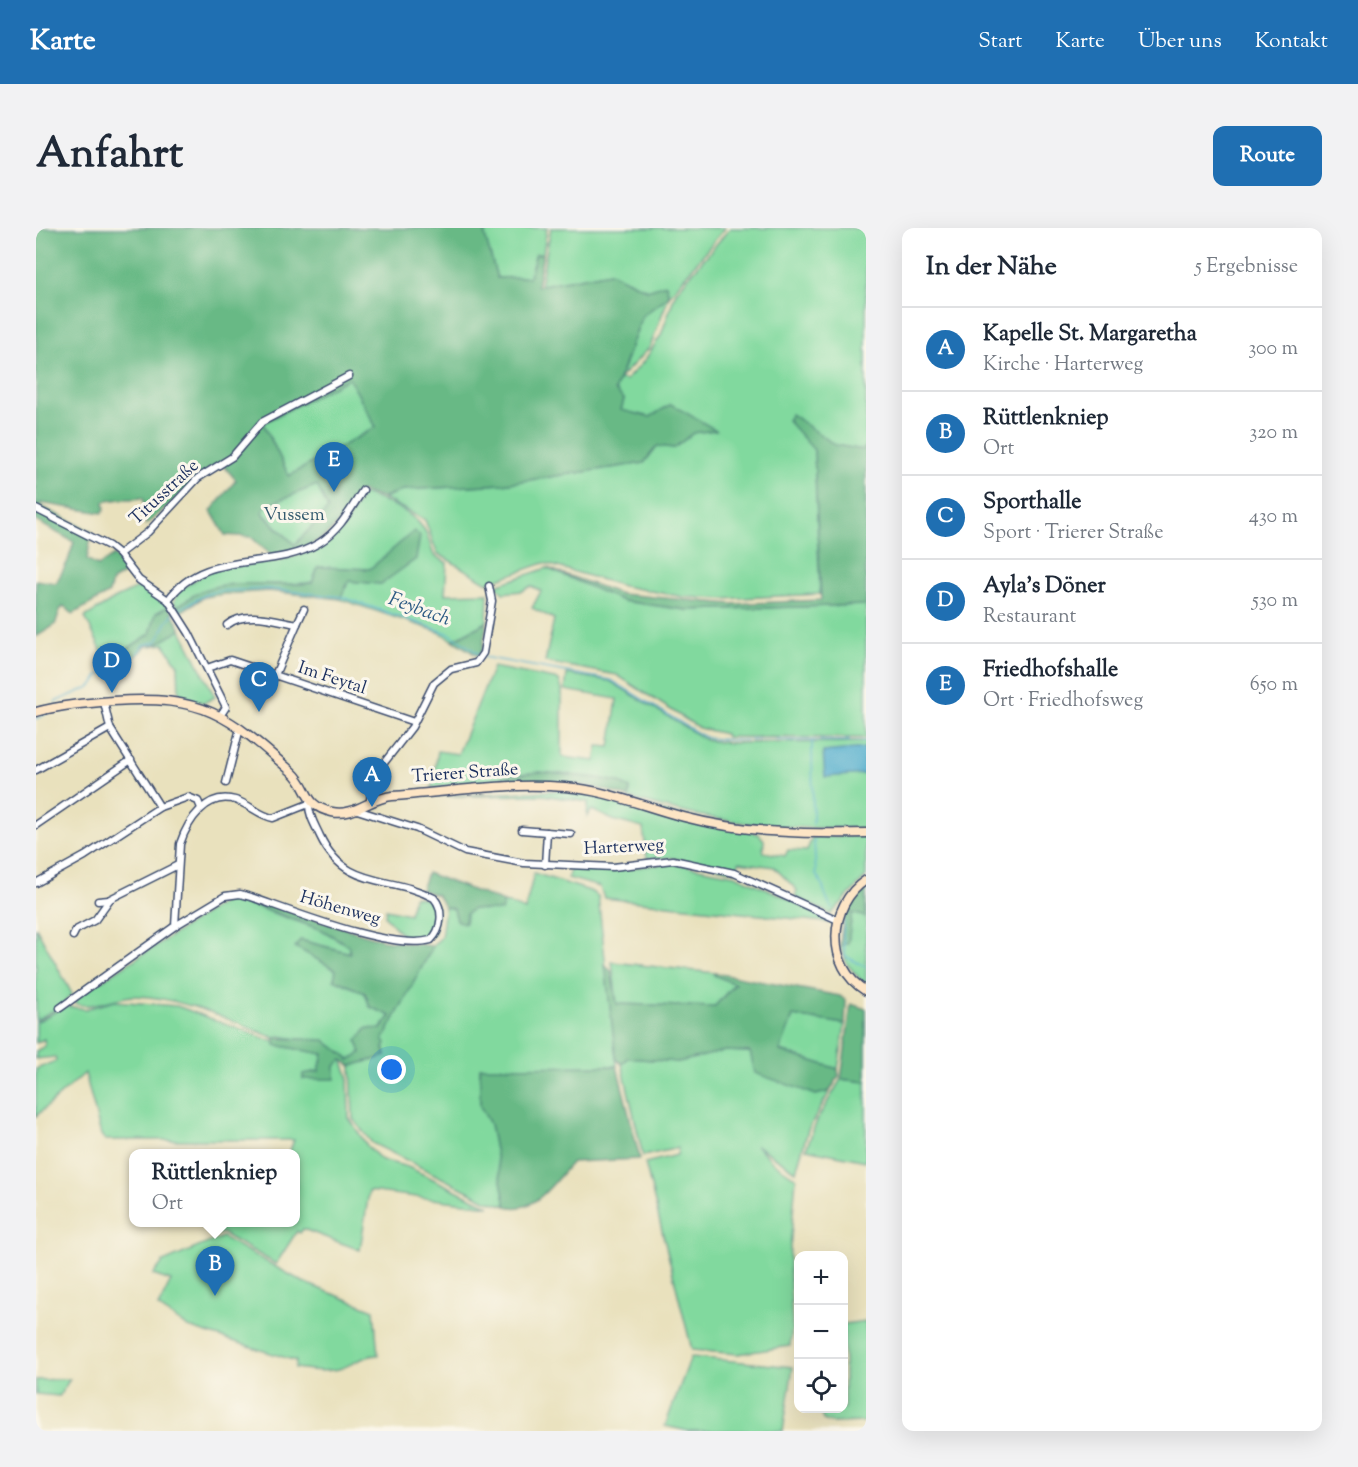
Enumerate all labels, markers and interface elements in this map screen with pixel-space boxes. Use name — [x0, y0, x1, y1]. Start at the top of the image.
text: Karte — [30, 22, 96, 62]
text: Start — [978, 27, 1022, 57]
text: Karte — [1055, 27, 1105, 57]
text: Über uns — [1138, 27, 1222, 57]
text: Kontakt — [1255, 27, 1328, 57]
text: Anfahrt — [36, 126, 183, 186]
button: Route — [1213, 126, 1322, 186]
text: In der Nähe — [926, 249, 1057, 286]
text: 5 Ergebnisse — [1195, 253, 1298, 282]
text: Kapelle St. Margaretha — [983, 319, 1197, 351]
text: A — [937, 335, 954, 364]
text: 300 m — [1248, 335, 1298, 364]
text: Kirche · Harterweg — [983, 351, 1143, 380]
text: Rüttlenkniep — [983, 403, 1108, 435]
text: B — [939, 419, 952, 448]
text: 320 m — [1249, 419, 1298, 448]
text: Ort — [983, 435, 1014, 464]
pin: E — [314, 442, 354, 492]
street label: Titusstraße — [124, 454, 206, 532]
text: Sporthalle — [983, 487, 1082, 519]
park label: Vussem — [263, 503, 325, 529]
text: C — [937, 503, 954, 532]
text: 430 m — [1249, 503, 1298, 532]
text: Sport · Trierer Straße — [983, 519, 1163, 548]
text: Ayla's Döner — [983, 571, 1106, 603]
water label: Feybach — [384, 585, 455, 635]
text: D — [938, 587, 953, 616]
text: 530 m — [1252, 587, 1298, 616]
text: Restaurant — [983, 603, 1076, 632]
pin: D — [92, 644, 132, 693]
text: Friedhofshalle — [983, 655, 1118, 687]
street label: Im Feytal — [294, 656, 370, 702]
pin: C — [240, 662, 278, 712]
text: E — [939, 671, 952, 700]
text: 650 m — [1250, 671, 1298, 700]
text: Ort · Friedhofsweg — [983, 687, 1143, 716]
street label: Trierer Straße — [411, 757, 519, 791]
pin: A — [352, 758, 392, 807]
street label: Harterweg — [583, 833, 665, 863]
street label: Höhenweg — [297, 885, 384, 933]
your location — [377, 1055, 406, 1084]
popup — [129, 1149, 300, 1227]
text: Rüttlenkniep — [152, 1158, 277, 1190]
text: Ort — [152, 1190, 183, 1219]
pin: B — [196, 1246, 234, 1296]
map controls — [794, 1251, 848, 1413]
button: + — [794, 1251, 848, 1305]
button: − — [794, 1305, 848, 1359]
button: locate — [794, 1359, 848, 1413]

